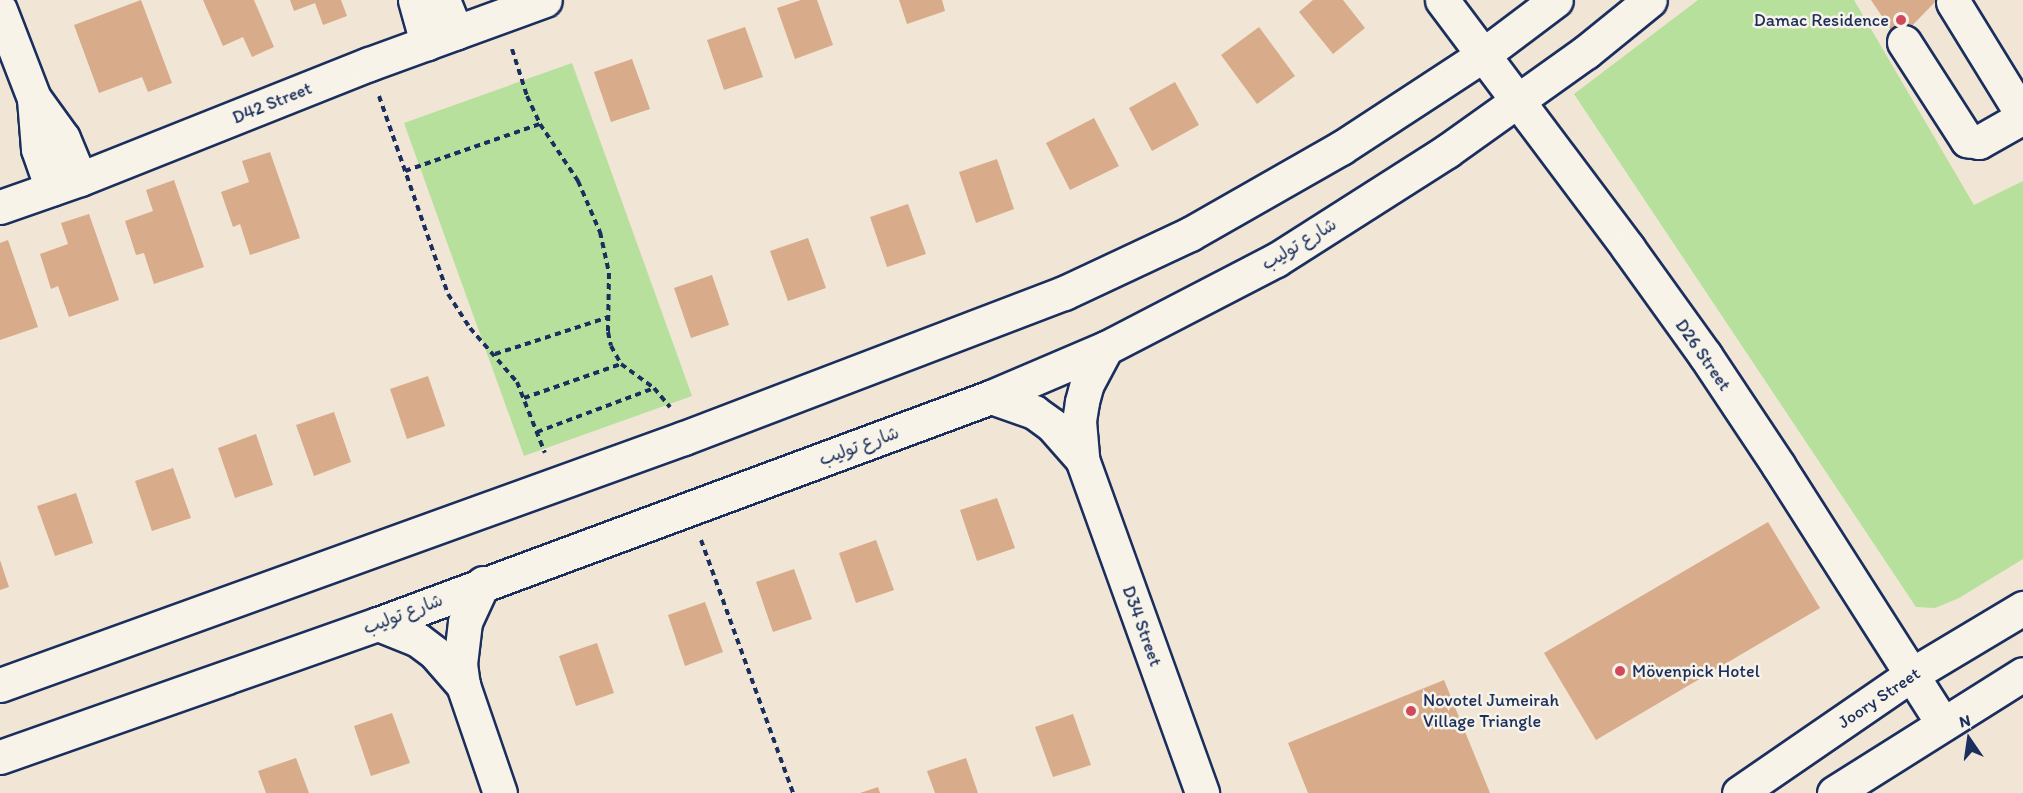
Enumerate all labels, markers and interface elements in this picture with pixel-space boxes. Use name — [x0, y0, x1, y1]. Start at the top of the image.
place label: Damac Residence — [1754, 9, 1889, 31]
marker: Damac Residence — [1894, 13, 1908, 27]
street label: D42 Street — [229, 77, 315, 129]
street label: شارع توليب — [1258, 213, 1340, 275]
street label: D26 Street — [1670, 315, 1736, 395]
street label: شارع توليب — [816, 422, 902, 470]
street label: D34 Street — [1117, 583, 1167, 669]
street label: شارع توليب — [360, 589, 446, 639]
place label: Mövenpick Hotel — [1632, 660, 1760, 682]
street label: Joory Street — [1834, 663, 1924, 733]
marker: Mövenpick Hotel — [1613, 664, 1627, 678]
place label: Novotel Jumeirah Village Triangle — [1423, 690, 1559, 732]
marker: Novotel Jumeirah Village Triangle — [1404, 704, 1418, 718]
north arrow — [1939, 709, 1999, 769]
text: N — [1957, 711, 1972, 731]

